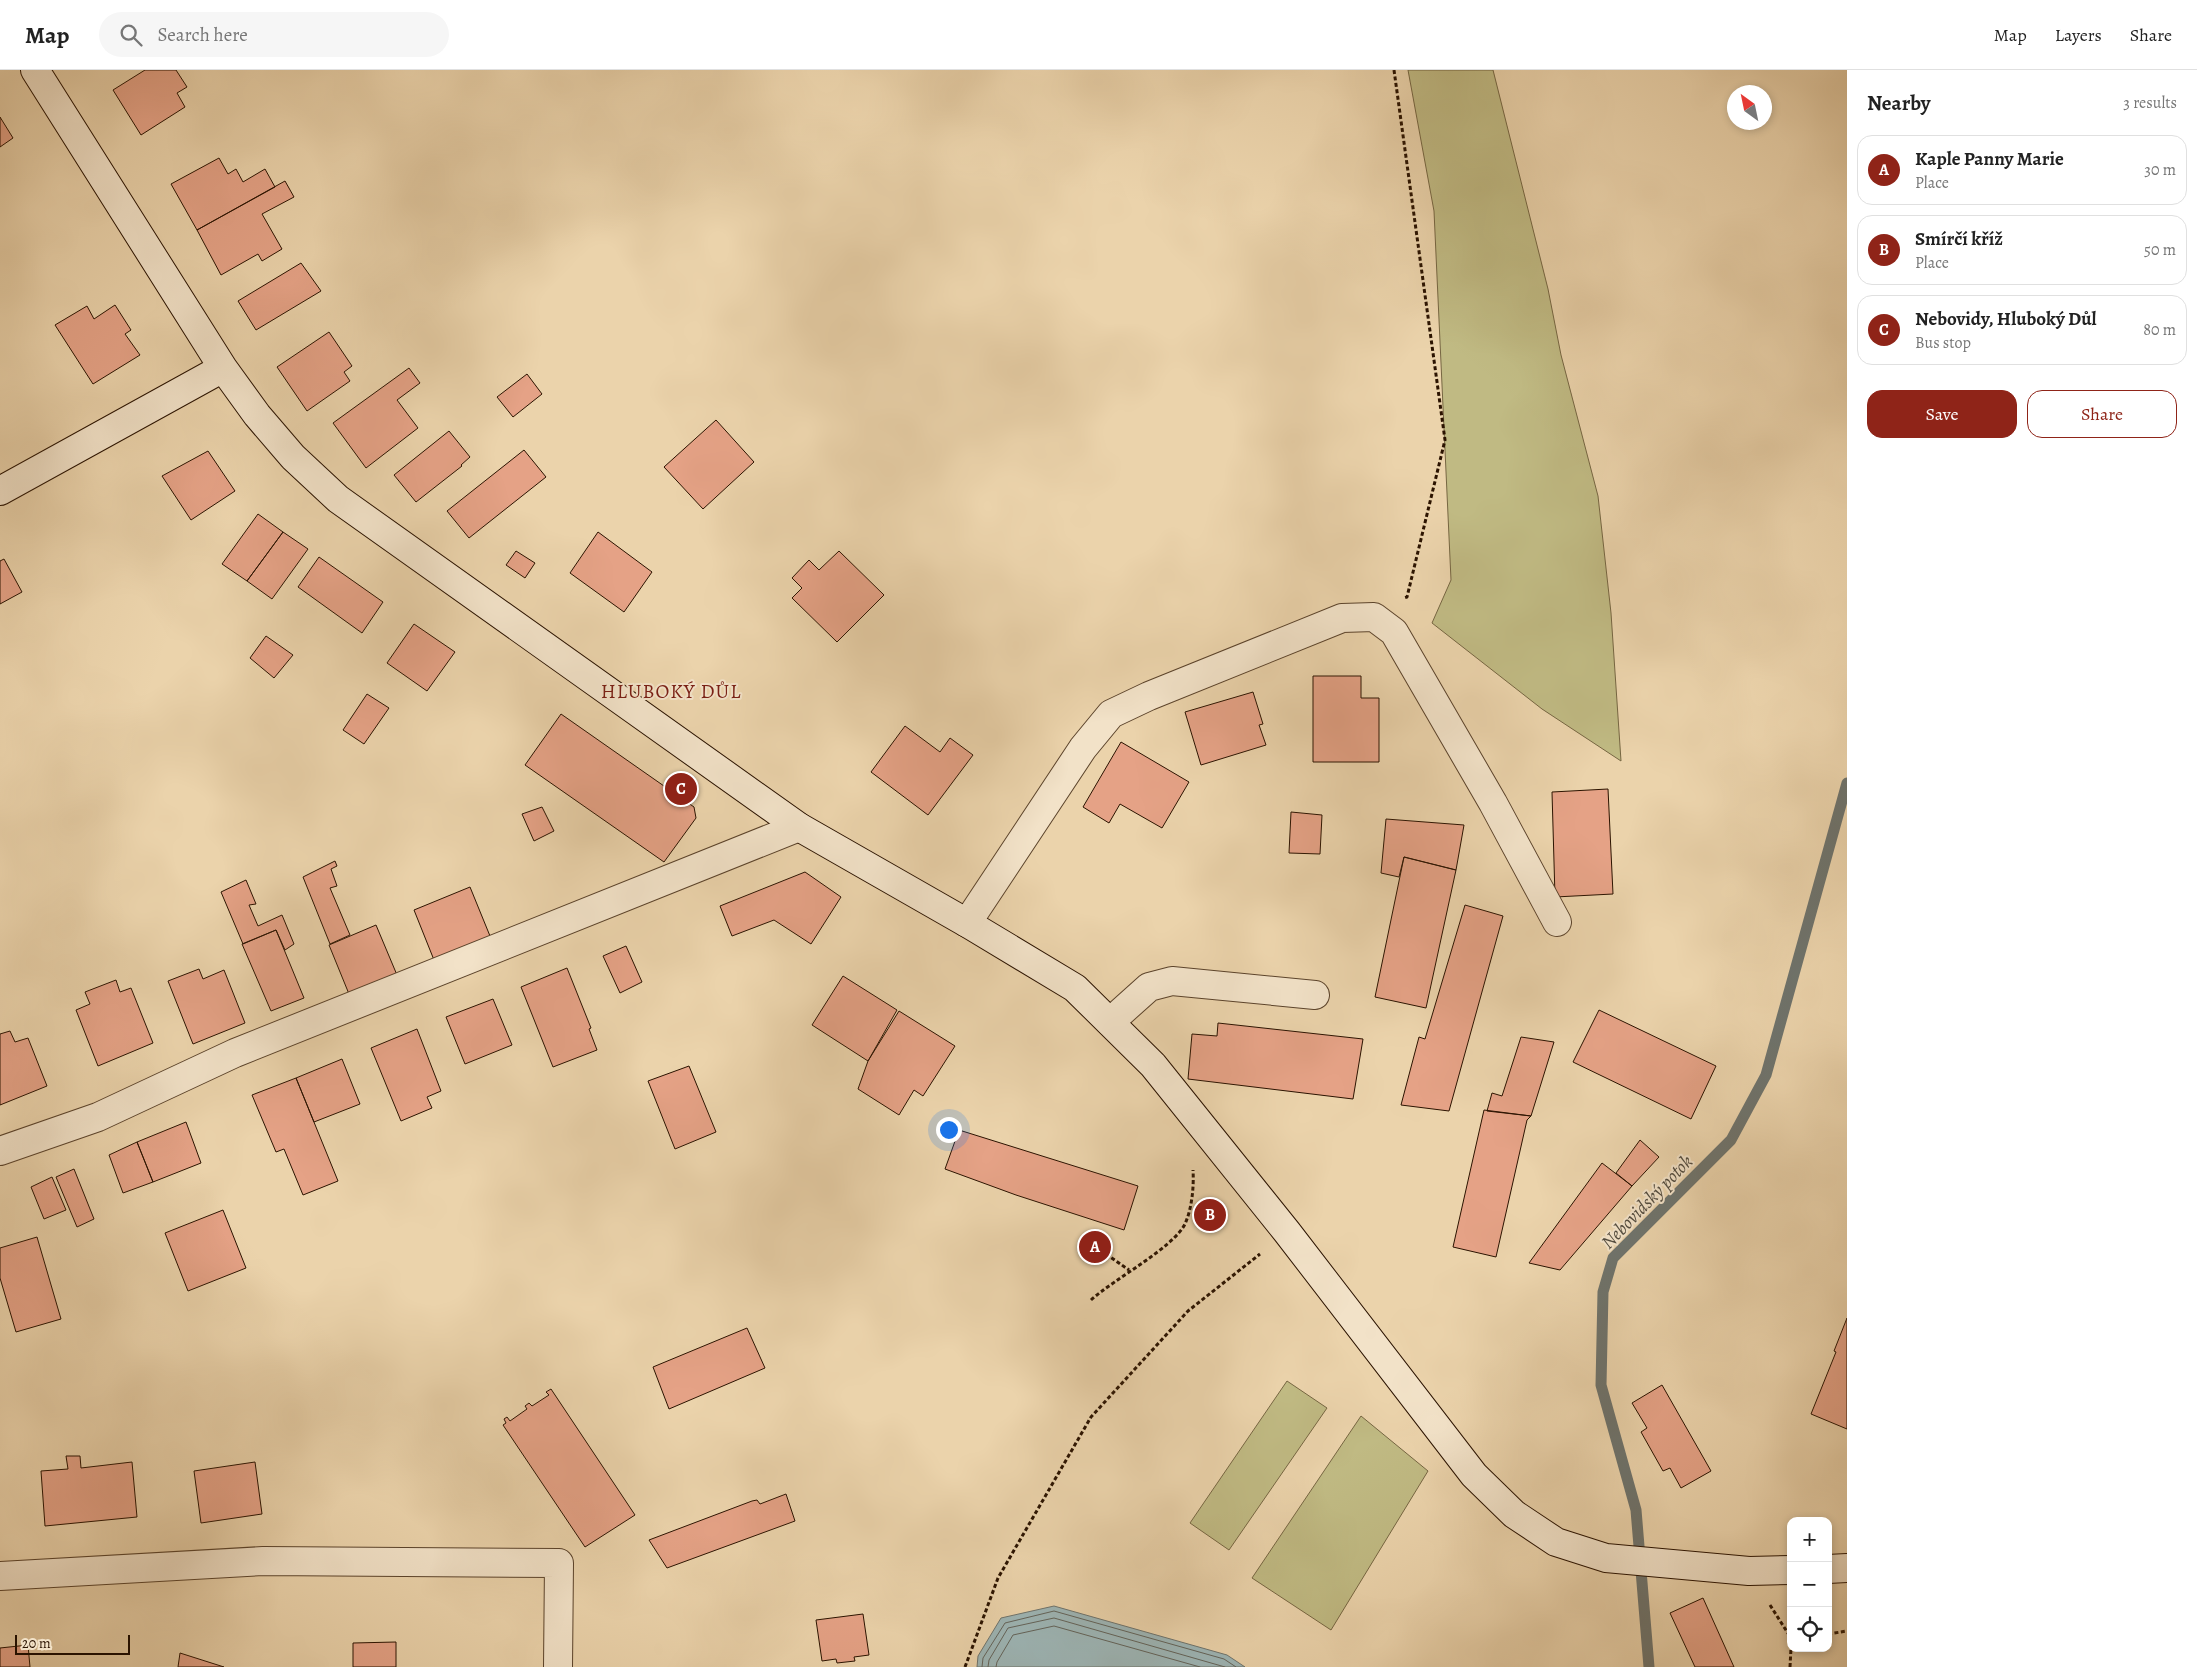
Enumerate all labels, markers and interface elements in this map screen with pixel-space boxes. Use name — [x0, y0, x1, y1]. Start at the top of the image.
search box — [99, 12, 449, 57]
text: Map — [25, 19, 69, 51]
icon: search — [117, 21, 145, 49]
text: Search here — [157, 22, 248, 48]
text: Map — [1994, 23, 2027, 47]
text: Layers — [2055, 23, 2102, 47]
text: Share — [2130, 23, 2172, 47]
north arrow — [1727, 85, 1772, 130]
text: Nearby — [1867, 89, 1930, 117]
text: 3 results — [2123, 92, 2177, 114]
text: Kaple Panny Marie — [1915, 146, 2064, 172]
text: A — [1879, 159, 1889, 181]
text: 30 m — [2144, 159, 2176, 181]
text: Place — [1915, 172, 1949, 194]
text: Smírčí kříž — [1915, 226, 2003, 252]
text: B — [1879, 239, 1889, 261]
text: 50 m — [2144, 239, 2176, 261]
text: Place — [1915, 252, 1949, 274]
text: Nebovidy, Hluboký Důl — [1915, 306, 2097, 332]
text: C — [1879, 319, 1889, 341]
text: 80 m — [2143, 319, 2176, 341]
text: Bus stop — [1915, 332, 1971, 354]
button: Save — [1867, 390, 2017, 438]
button: Share — [2027, 390, 2177, 438]
district label: HLUBOKÝ DŮL — [601, 678, 741, 705]
pin: C — [665, 770, 697, 808]
your location — [936, 1117, 962, 1143]
water label: Nebovidský potok — [1595, 1149, 1699, 1255]
pin: B — [1194, 1196, 1226, 1234]
pin: A — [1079, 1228, 1111, 1266]
map controls — [1787, 1517, 1832, 1652]
button: + — [1787, 1517, 1832, 1562]
button: − — [1787, 1562, 1832, 1607]
button: locate — [1787, 1607, 1832, 1652]
scale bar — [15, 1632, 130, 1655]
text: 20 m — [22, 1634, 51, 1653]

